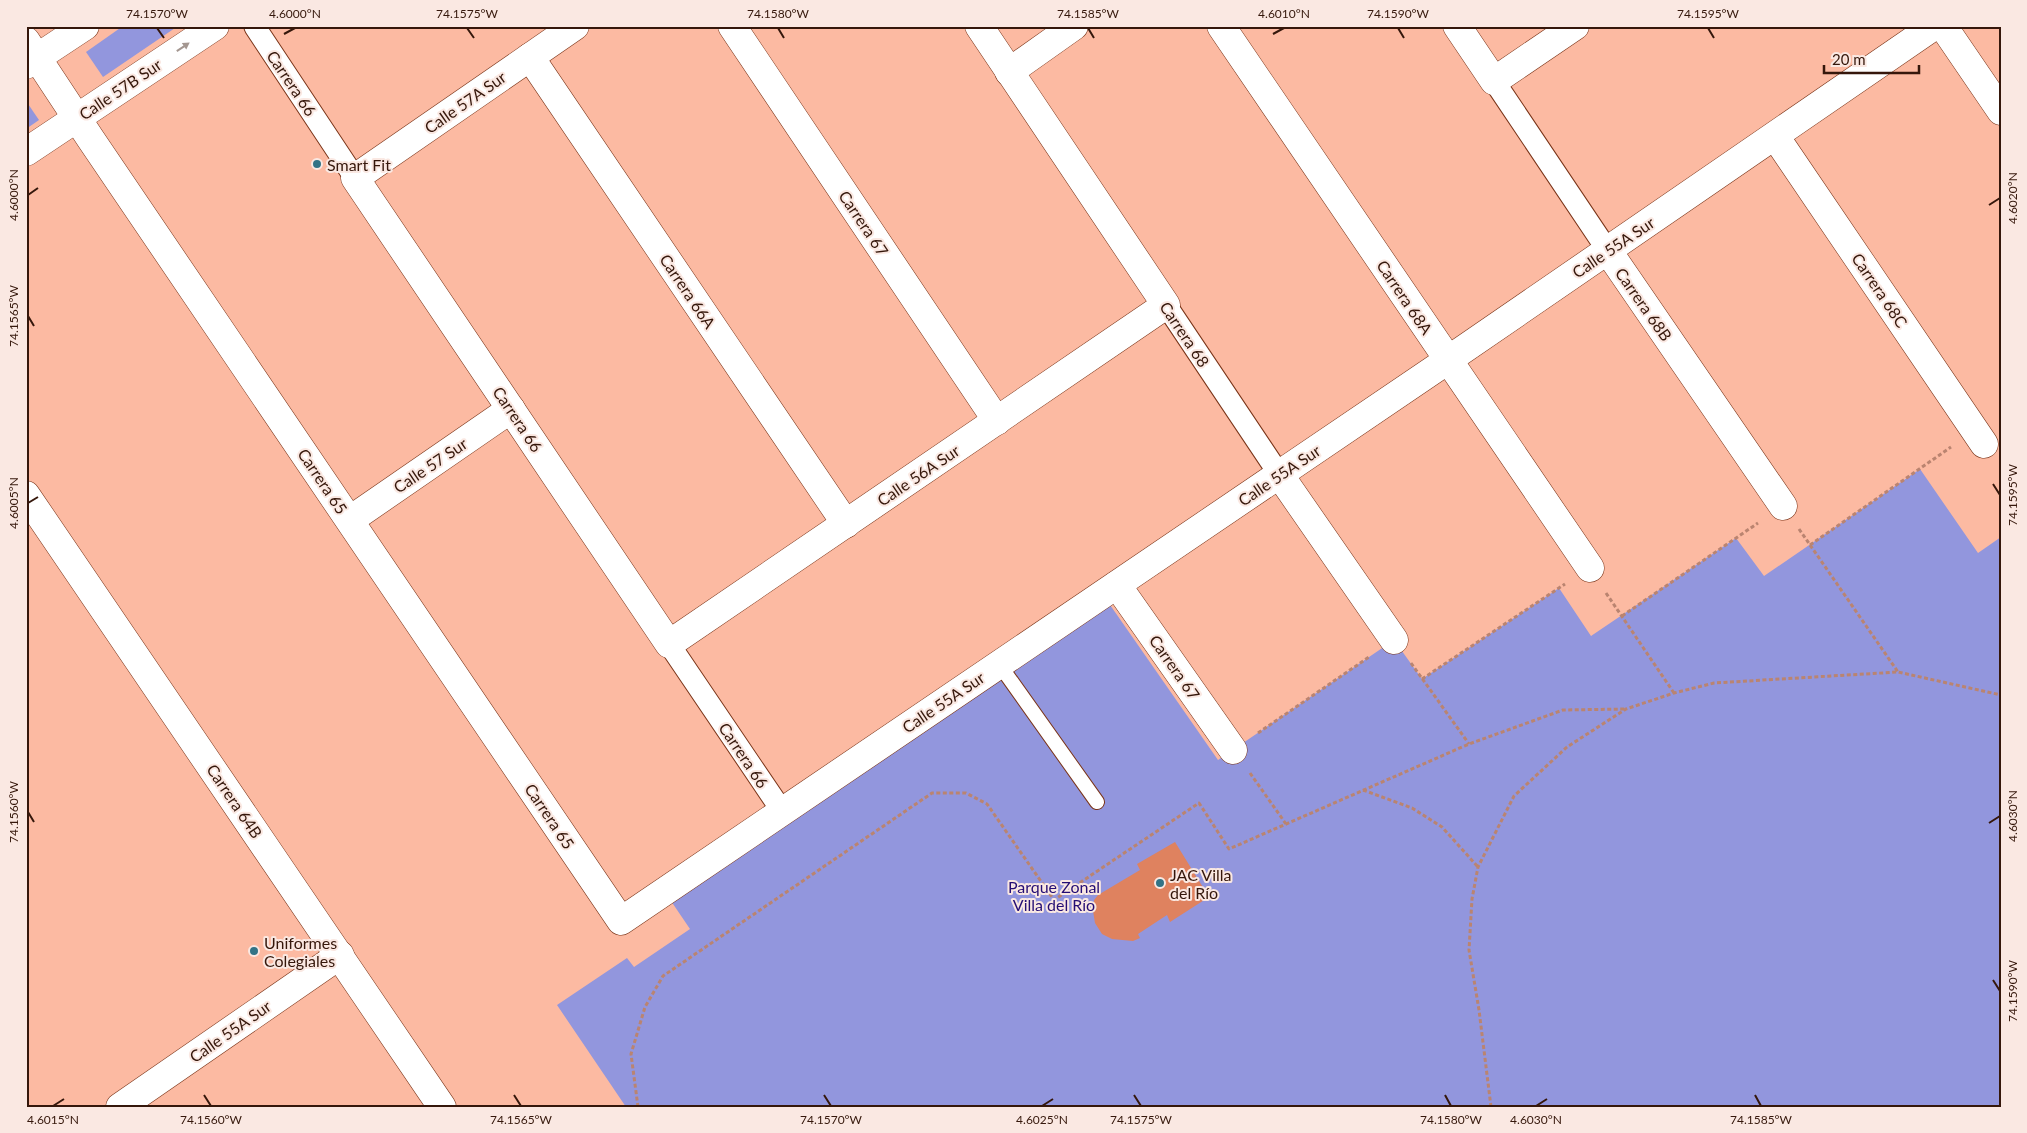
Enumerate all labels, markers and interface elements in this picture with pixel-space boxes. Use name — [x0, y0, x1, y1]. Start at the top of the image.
text: 74.1570°W — [126, 6, 189, 21]
text: 4.6000°N — [269, 6, 321, 21]
text: 74.1575°W — [436, 6, 499, 21]
text: 74.1580°W — [747, 6, 810, 21]
text: 74.1585°W — [1057, 6, 1120, 21]
text: 4.6010°N — [1258, 6, 1310, 21]
text: 74.1590°W — [1367, 6, 1430, 21]
text: 74.1595°W — [1677, 6, 1740, 21]
one-way arrow — [176, 42, 190, 52]
scale bar — [1824, 42, 1920, 74]
street label: Carrera 66 — [263, 47, 321, 119]
text: 20 m — [1832, 50, 1866, 68]
street label: Calle 57B Sur — [75, 54, 165, 123]
street label: Calle 57A Sur — [421, 67, 509, 137]
place label: Smart Fit — [327, 155, 391, 174]
marker: Smart Fit — [311, 158, 323, 170]
text: 4.6000°N — [6, 169, 21, 221]
text: 4.6020°N — [2005, 172, 2020, 224]
street label: Carrera 67 — [835, 187, 893, 259]
street label: Calle 55A Sur — [1568, 212, 1658, 281]
street label: Carrera 68C — [1848, 249, 1912, 331]
street label: Carrera 66A — [656, 250, 720, 332]
street label: Carrera 68A — [1373, 256, 1437, 338]
street label: Carrera 68B — [1612, 264, 1676, 344]
text: 74.1565°W — [6, 284, 21, 347]
street label: Carrera 68 — [1156, 298, 1214, 370]
street label: Carrera 66 — [489, 383, 547, 455]
street label: Calle 57 Sur — [390, 433, 471, 497]
street label: Calle 56A Sur — [873, 440, 963, 509]
street label: Calle 55A Sur — [1234, 440, 1324, 509]
street label: Carrera 65 — [294, 445, 352, 517]
text: 74.1595°W — [2005, 463, 2020, 526]
text: 4.6005°N — [6, 477, 21, 529]
street label: Carrera 67 — [1146, 631, 1204, 703]
street label: Calle 55A Sur — [898, 667, 988, 736]
street label: Carrera 66 — [715, 719, 773, 791]
street label: Carrera 64B — [203, 760, 267, 842]
text: 74.1560°W — [6, 780, 21, 843]
street label: Carrera 65 — [521, 780, 579, 852]
text: 4.6030°N — [2005, 790, 2020, 842]
place label: JAC Villa del Río — [1170, 865, 1232, 902]
park label: Parque Zonal Villa del Río — [1008, 877, 1100, 914]
marker: JAC Villa del Río — [1154, 877, 1166, 889]
place label: Uniformes Colegiales — [264, 933, 337, 970]
marker: Uniformes Colegiales — [248, 945, 260, 957]
text: 74.1590°W — [2005, 959, 2020, 1022]
street label: Calle 55A Sur — [186, 996, 274, 1066]
text: 4.6015°N — [27, 1112, 79, 1127]
text: 74.1560°W — [180, 1112, 243, 1127]
text: 74.1565°W — [490, 1112, 553, 1127]
text: 74.1570°W — [800, 1112, 863, 1127]
text: 4.6025°N — [1016, 1112, 1068, 1127]
text: 74.1575°W — [1110, 1112, 1173, 1127]
text: 74.1580°W — [1420, 1112, 1483, 1127]
text: 4.6030°N — [1510, 1112, 1562, 1127]
text: 74.1585°W — [1730, 1112, 1793, 1127]

